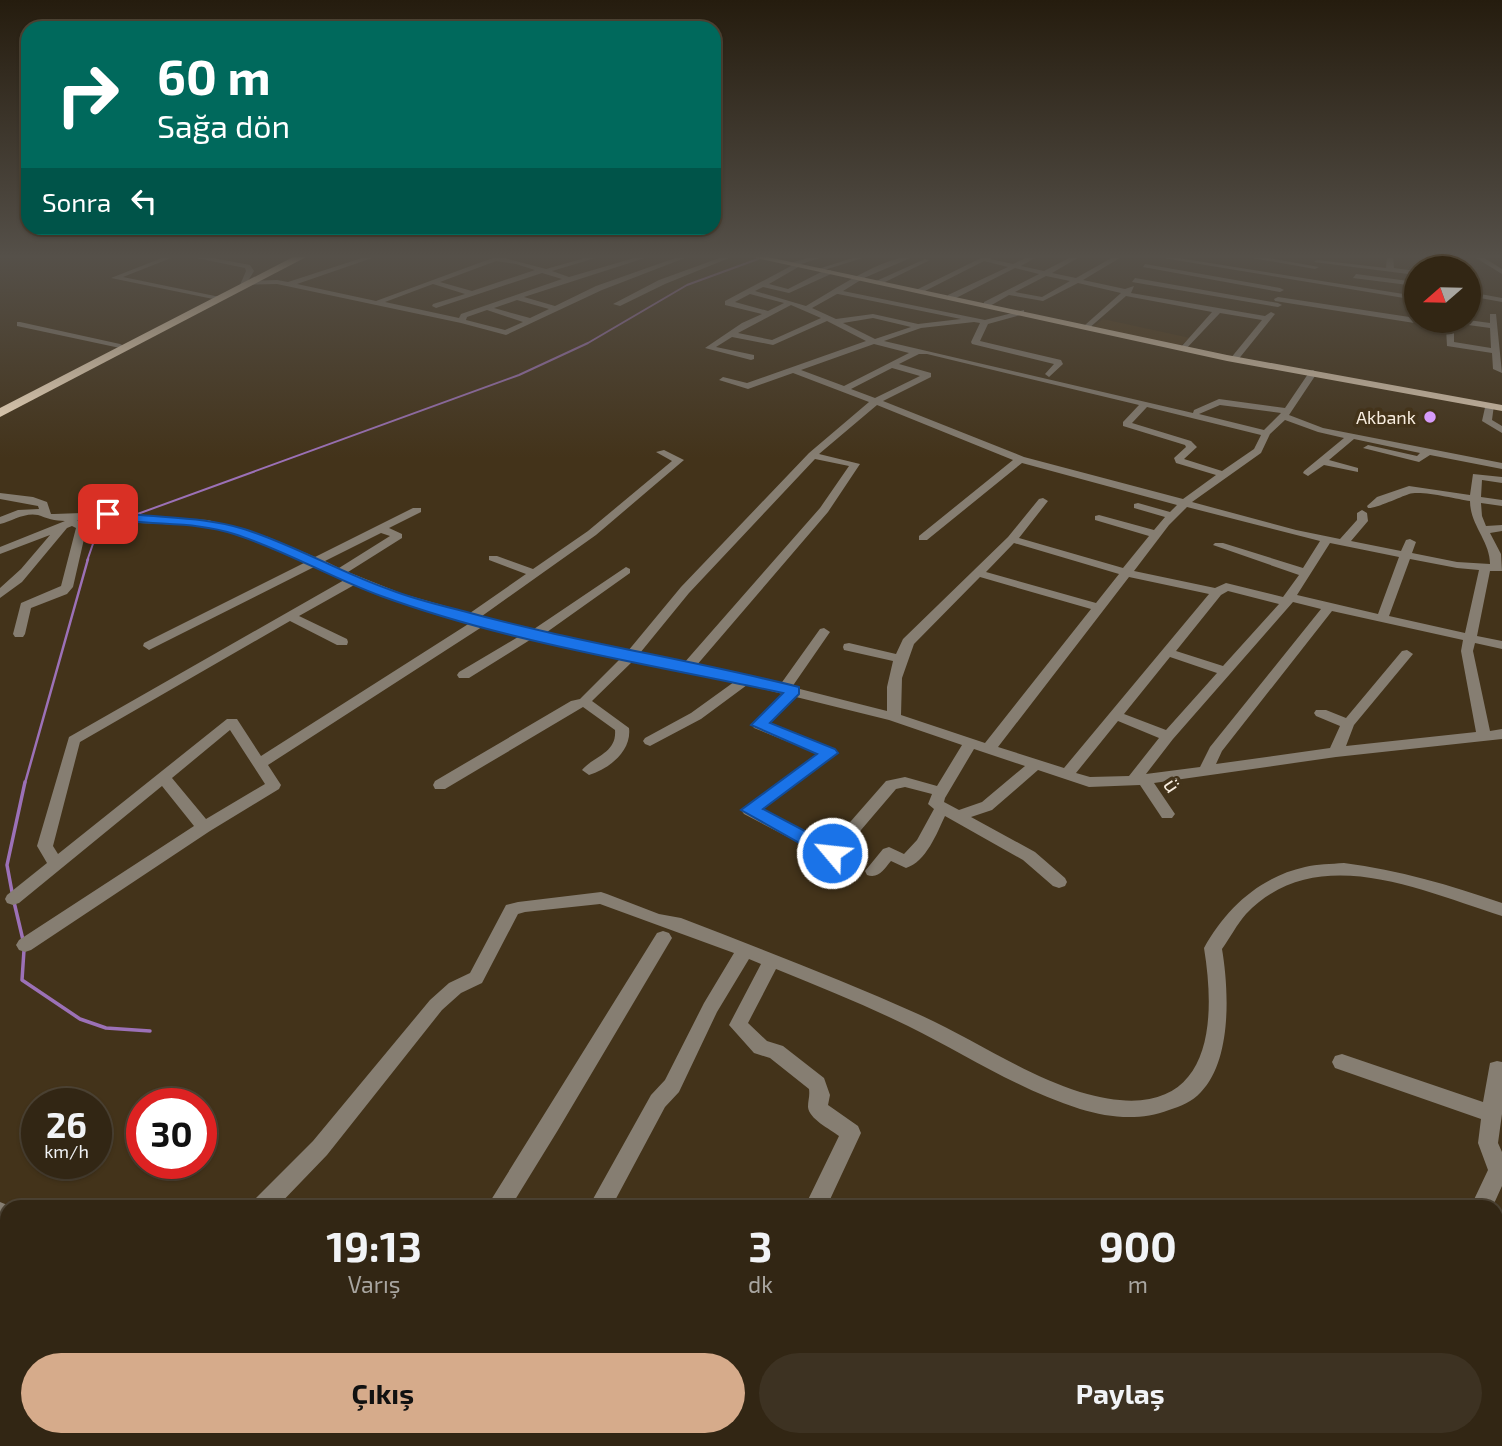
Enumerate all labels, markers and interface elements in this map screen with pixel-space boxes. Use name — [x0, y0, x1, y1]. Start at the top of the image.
text: 60 m — [157, 46, 271, 105]
icon: right — [42, 49, 133, 140]
text: Sağa dön — [157, 106, 290, 144]
icon: left — [125, 182, 163, 220]
text: Sonra — [42, 186, 111, 217]
north arrow — [1404, 256, 1480, 332]
map controls — [1404, 256, 1481, 333]
place label: Akbank — [1356, 406, 1416, 428]
marker: Akbank — [1422, 409, 1438, 425]
pin — [78, 484, 138, 544]
icon: arrive — [89, 495, 127, 533]
street label: ü — [1159, 773, 1187, 797]
position arrow — [795, 816, 869, 890]
speed limit sign: 30 — [126, 1088, 217, 1179]
text: 26 — [46, 1103, 87, 1145]
text: km/h — [44, 1140, 89, 1162]
text: 19:13 — [326, 1220, 422, 1270]
text: 3 — [749, 1220, 772, 1270]
text: 900 — [1099, 1220, 1177, 1270]
text: Varış — [348, 1270, 400, 1298]
text: dk — [748, 1270, 773, 1298]
text: m — [1128, 1270, 1148, 1298]
button: Çıkış — [21, 1353, 745, 1433]
button: Paylaş — [759, 1353, 1482, 1433]

